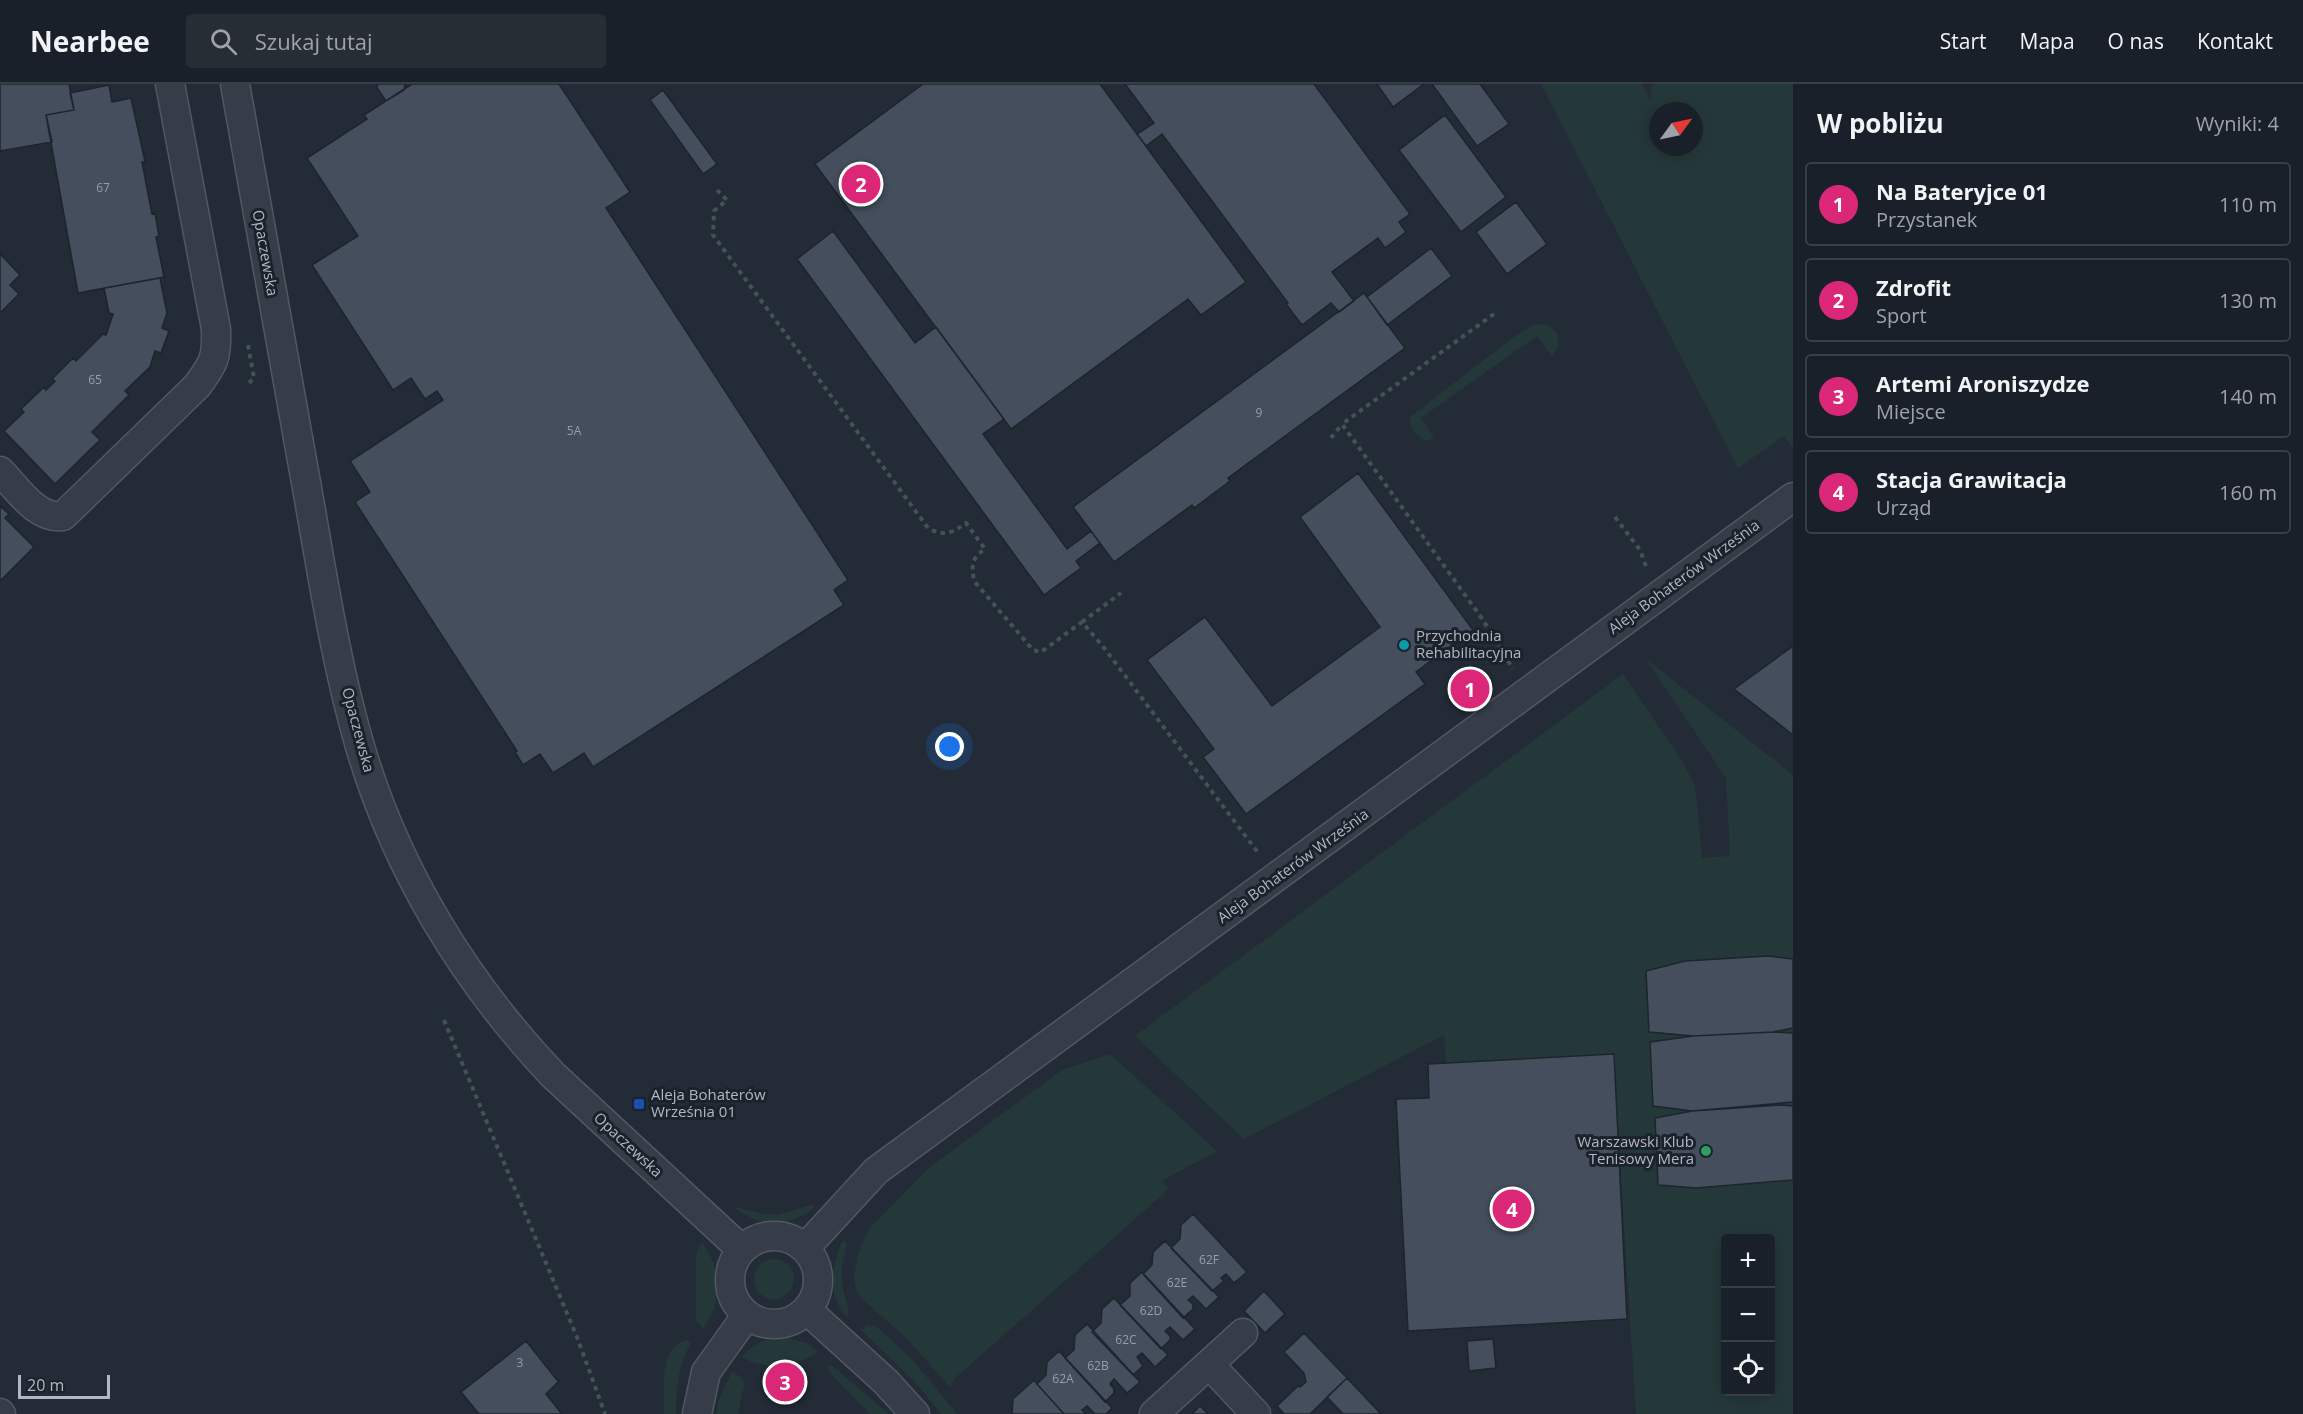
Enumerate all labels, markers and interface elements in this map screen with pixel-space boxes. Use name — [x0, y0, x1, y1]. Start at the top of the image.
search box — [186, 14, 606, 68]
text: Nearbee — [30, 22, 150, 60]
icon: search — [207, 25, 240, 58]
text: Szukaj tutaj — [255, 26, 373, 56]
text: Start — [1940, 27, 1987, 55]
text: Mapa — [2020, 27, 2075, 55]
text: O nas — [2108, 27, 2164, 55]
text: Kontakt — [2197, 27, 2273, 55]
north arrow — [1649, 102, 1703, 156]
text: W pobliżu — [1817, 105, 1944, 141]
text: Wyniki: 4 — [2196, 110, 2279, 137]
pin: 2 — [842, 162, 880, 206]
text: Na Bateryjce 01 — [1876, 176, 2048, 206]
house number: 67 — [96, 179, 110, 196]
text: 1 — [1833, 191, 1844, 218]
text: 110 m — [2219, 191, 2277, 218]
text: Przystanek — [1876, 206, 1977, 233]
street label: Opaczewska — [249, 208, 283, 297]
text: Zdrofit — [1876, 272, 1951, 302]
text: 2 — [1833, 287, 1844, 314]
text: 130 m — [2219, 287, 2277, 314]
text: Sport — [1876, 302, 1927, 329]
text: Artemi Aroniszydze — [1876, 368, 2090, 398]
house number: 65 — [88, 371, 102, 388]
text: 3 — [1833, 383, 1844, 410]
text: 140 m — [2219, 383, 2277, 410]
text: Miejsce — [1876, 398, 1946, 425]
house number: 9 — [1256, 404, 1263, 421]
house number: 5A — [567, 422, 582, 439]
text: Stacja Grawitacja — [1876, 464, 2067, 494]
text: 4 — [1833, 479, 1844, 506]
text: 160 m — [2219, 479, 2277, 506]
text: Urząd — [1876, 494, 1931, 521]
street label: Aleja Bohaterów Września — [1604, 515, 1763, 638]
place label: Przychodnia Rehabilitacyjna — [1416, 625, 1521, 662]
marker: Przychodnia Rehabilitacyjna — [1397, 638, 1411, 652]
pin: 1 — [1450, 666, 1490, 712]
street label: Opaczewska — [338, 685, 380, 774]
your location — [935, 732, 964, 761]
street label: Aleja Bohaterów Września — [1213, 804, 1372, 927]
place label: Aleja Bohaterów Września 01 — [651, 1084, 766, 1121]
marker: Aleja Bohaterów Września 01 — [632, 1097, 646, 1111]
street label: Opaczewska — [590, 1107, 667, 1181]
place label: Warszawski Klub Tenisowy Mera — [1577, 1131, 1694, 1168]
marker: Warszawski Klub Tenisowy Mera — [1699, 1144, 1713, 1158]
pin: 4 — [1492, 1186, 1532, 1232]
map controls — [1721, 1234, 1775, 1396]
button: + — [1721, 1234, 1775, 1288]
house number: 62F — [1199, 1251, 1219, 1268]
house number: 62E — [1167, 1274, 1187, 1291]
button: − — [1721, 1288, 1775, 1342]
house number: 62D — [1140, 1302, 1162, 1319]
house number: 62C — [1115, 1331, 1137, 1348]
button: locate — [1721, 1342, 1775, 1396]
house number: 3 — [517, 1354, 524, 1371]
house number: 62B — [1087, 1357, 1109, 1374]
pin: 3 — [766, 1360, 804, 1404]
house number: 62A — [1052, 1370, 1074, 1387]
scale bar — [18, 1372, 110, 1400]
text: 20 m — [27, 1374, 64, 1396]

